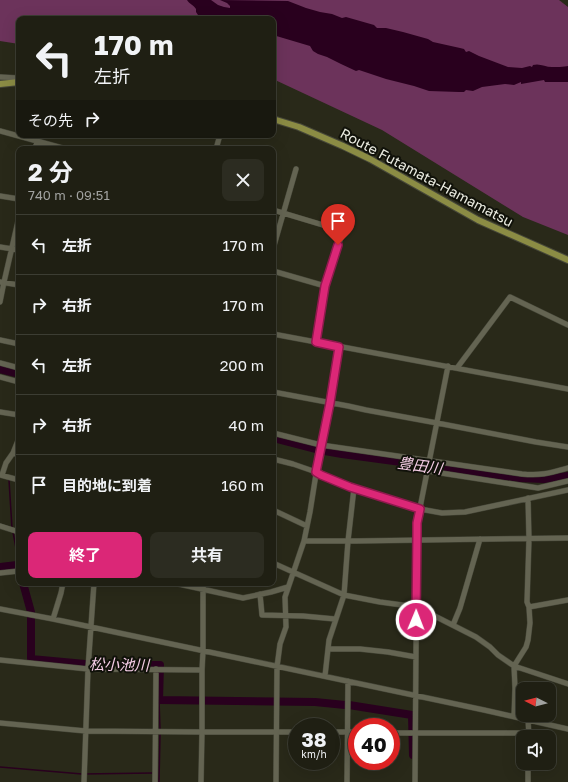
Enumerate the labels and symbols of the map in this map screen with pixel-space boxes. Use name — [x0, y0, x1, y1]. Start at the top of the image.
street label: Route Futamata-Hamamatsu — [338, 124, 516, 230]
pin — [321, 204, 355, 245]
water label: 豊田川 — [396, 453, 446, 477]
position arrow — [395, 599, 437, 641]
water label: 松小池川 — [89, 654, 151, 674]
north arrow — [516, 682, 556, 722]
speed limit sign: 40 — [348, 718, 400, 770]

